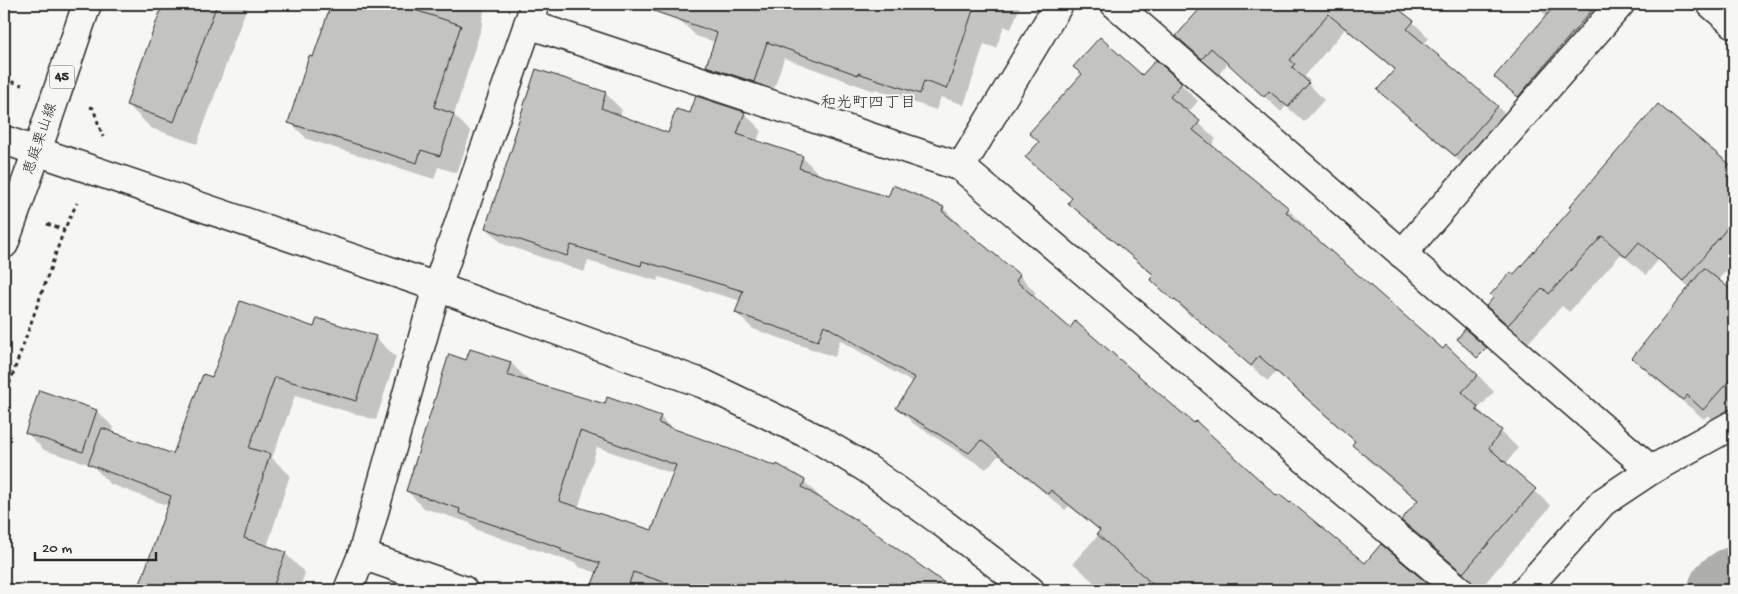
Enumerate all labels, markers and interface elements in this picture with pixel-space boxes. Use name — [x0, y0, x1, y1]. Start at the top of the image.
road number: 45 — [50, 66, 74, 88]
district label: 和光町四丁目 — [820, 94, 916, 114]
street label: 恵庭栗山線 — [19, 100, 62, 177]
scale bar — [35, 529, 156, 561]
text: 20 m — [42, 540, 72, 558]

